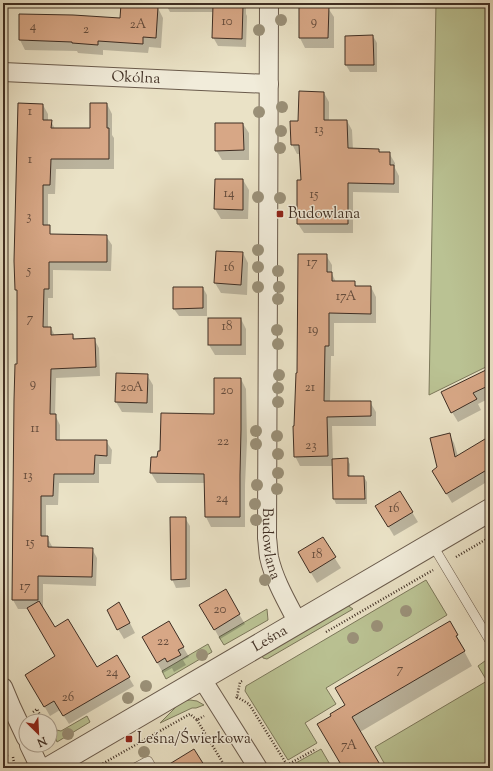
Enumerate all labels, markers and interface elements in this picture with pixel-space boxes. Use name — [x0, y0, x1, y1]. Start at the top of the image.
house number: 10 — [221, 13, 233, 31]
house number: 9 — [311, 13, 317, 31]
house number: 2A — [130, 16, 147, 34]
house number: 4 — [30, 18, 37, 36]
house number: 2 — [83, 21, 89, 39]
street label: Okólna — [111, 66, 161, 90]
house number: 1 — [28, 103, 33, 121]
house number: 13 — [314, 121, 324, 139]
house number: 1 — [28, 151, 33, 169]
house number: 14 — [224, 185, 235, 203]
house number: 15 — [310, 186, 319, 204]
place label: Budowlana — [288, 204, 360, 225]
house number: 3 — [26, 208, 32, 226]
marker: Budowlana — [275, 209, 285, 219]
house number: 17 — [307, 254, 318, 272]
house number: 16 — [224, 259, 234, 277]
house number: 5 — [26, 262, 32, 280]
house number: 17A — [336, 288, 357, 306]
house number: 7 — [27, 310, 34, 328]
house number: 18 — [222, 318, 232, 336]
house number: 19 — [308, 321, 318, 339]
house number: 9 — [30, 375, 36, 393]
house number: 20A — [121, 379, 144, 397]
house number: 21 — [305, 379, 316, 397]
house number: 20 — [221, 382, 234, 400]
house number: 11 — [31, 420, 40, 438]
house number: 22 — [217, 433, 229, 451]
house number: 23 — [305, 437, 317, 455]
house number: 13 — [23, 467, 33, 485]
house number: 24 — [216, 490, 229, 508]
house number: 16 — [389, 500, 399, 518]
street label: Budowlana — [256, 508, 286, 583]
house number: 15 — [26, 534, 35, 552]
house number: 18 — [312, 546, 322, 564]
house number: 17 — [20, 578, 31, 596]
house number: 20 — [214, 601, 227, 619]
street label: Leśna — [248, 620, 292, 657]
house number: 22 — [157, 633, 169, 651]
house number: 7 — [397, 661, 404, 679]
house number: 24 — [106, 664, 119, 682]
house number: 26 — [62, 689, 74, 707]
north arrow — [18, 713, 58, 753]
place label: Leśna/Świerkowa — [137, 727, 251, 750]
text: N — [34, 732, 50, 750]
marker: Leśna/Świerkowa — [124, 734, 134, 744]
house number: 7A — [341, 737, 358, 755]

